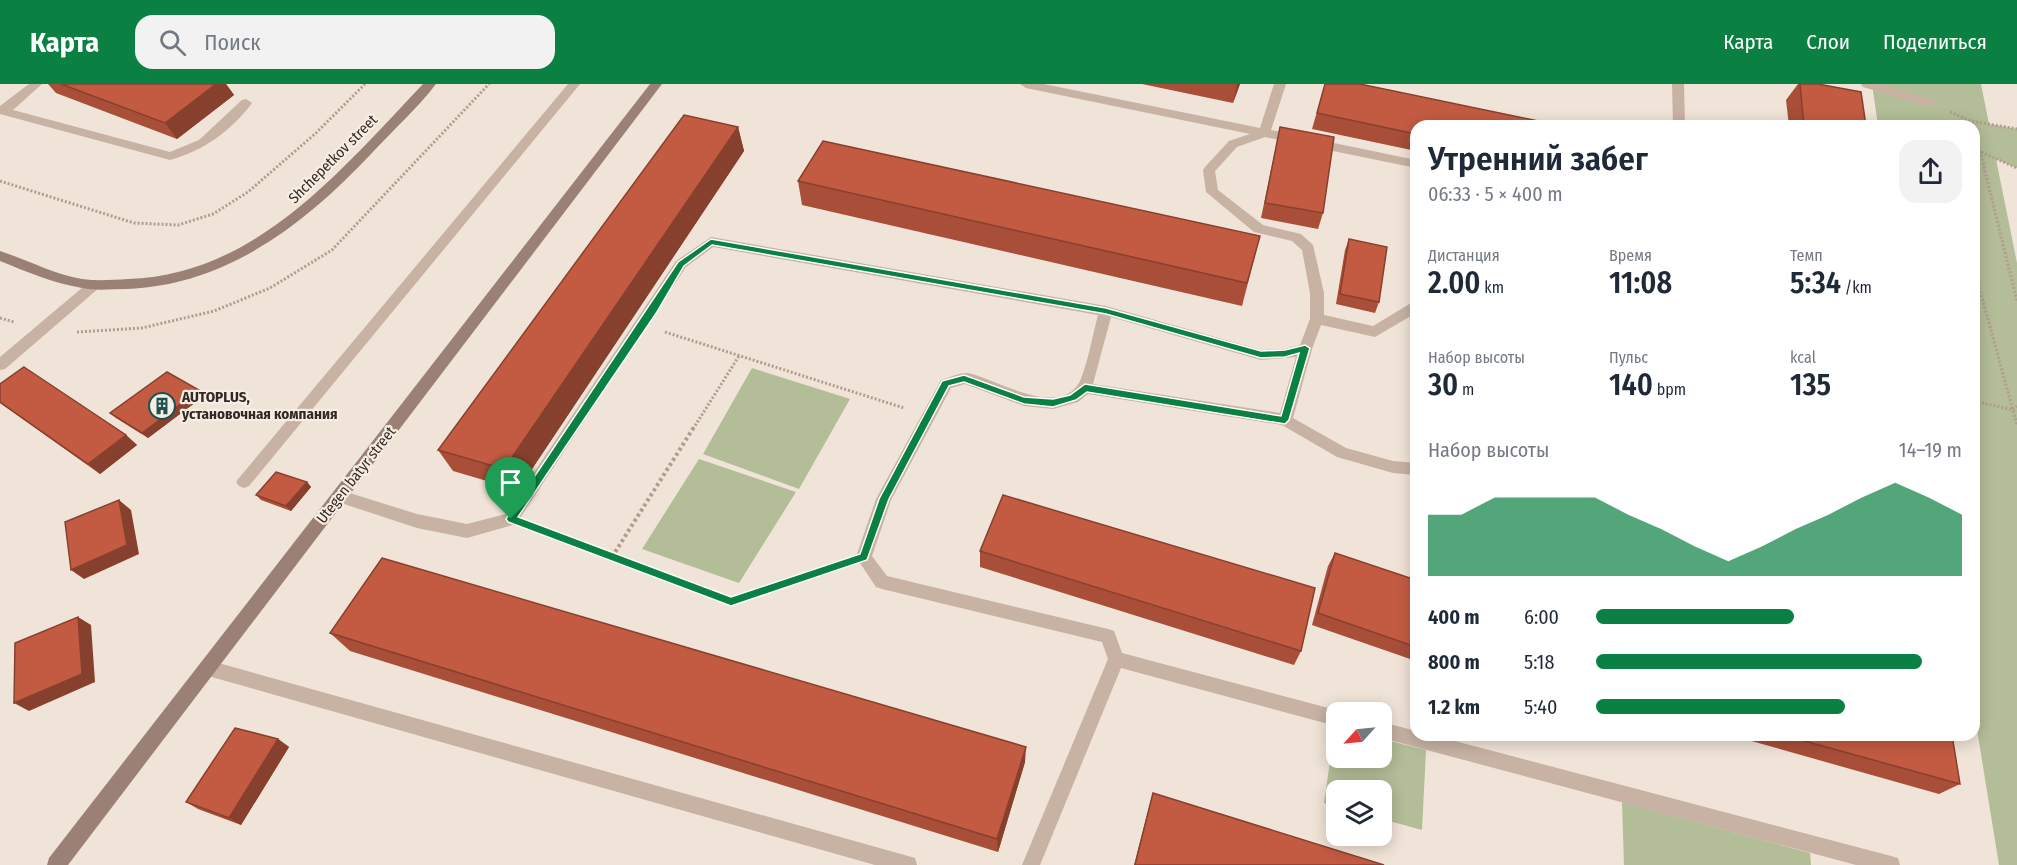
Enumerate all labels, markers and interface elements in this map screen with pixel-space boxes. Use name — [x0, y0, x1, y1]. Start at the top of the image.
search box — [135, 15, 555, 69]
text: Карта — [30, 26, 99, 59]
icon: search — [156, 26, 189, 59]
text: Поиск — [204, 29, 261, 56]
text: Карта — [1723, 29, 1773, 55]
text: Слои — [1806, 29, 1850, 55]
text: Поделиться — [1883, 29, 1987, 55]
street label: Shchepetkov street — [285, 111, 381, 207]
text: Утренний забег — [1428, 139, 1648, 179]
button: share — [1899, 140, 1962, 203]
text: 06:33 · 5 × 400 m — [1428, 182, 1563, 206]
text: Дистанция — [1428, 246, 1500, 265]
text: Время — [1609, 246, 1652, 265]
text: Темп — [1790, 246, 1823, 265]
text: 2.00 — [1428, 265, 1481, 301]
text: 11:08 — [1609, 265, 1672, 301]
text: 5:34 — [1790, 265, 1841, 301]
text: km — [1481, 278, 1504, 297]
text: /km — [1841, 278, 1872, 297]
text: Набор высоты — [1428, 348, 1525, 367]
text: Пульс — [1609, 348, 1648, 367]
text: kcal — [1790, 348, 1816, 367]
text: 30 — [1428, 367, 1458, 403]
text: 140 — [1609, 367, 1653, 403]
text: 135 — [1790, 367, 1831, 403]
text: m — [1458, 380, 1474, 399]
text: bpm — [1653, 380, 1686, 399]
place label: AUTOPLUS, установочная компания — [181, 388, 338, 423]
building icon: AUTOPLUS, установочная компания — [147, 391, 177, 421]
street label: Utegen batyr street — [313, 423, 399, 527]
text: Набор высоты — [1428, 438, 1549, 462]
text: 14–19 m — [1899, 438, 1962, 462]
pin — [485, 457, 536, 519]
icon: arrive — [494, 466, 527, 499]
text: 400 m — [1428, 605, 1480, 629]
text: 6:00 — [1524, 605, 1559, 629]
text: 800 m — [1428, 650, 1480, 674]
text: 5:18 — [1524, 650, 1554, 674]
text: 1.2 km — [1428, 695, 1480, 719]
text: 5:40 — [1524, 695, 1557, 719]
north arrow — [1326, 702, 1392, 768]
map controls — [1326, 702, 1392, 846]
button: layers — [1326, 780, 1392, 846]

